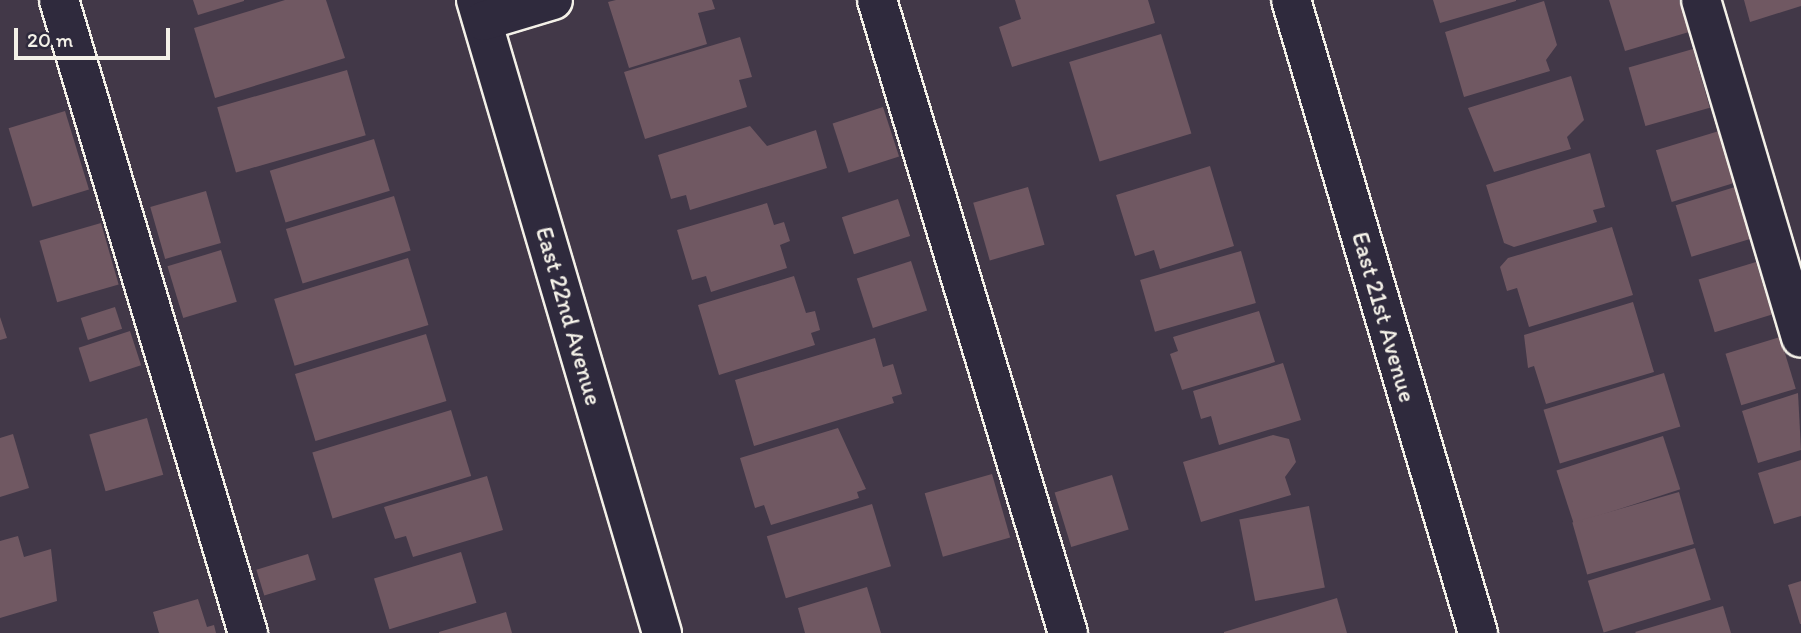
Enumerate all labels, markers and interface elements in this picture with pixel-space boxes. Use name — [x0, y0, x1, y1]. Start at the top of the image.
scale bar — [18, 14, 173, 58]
text: 20 m — [27, 27, 73, 52]
street label: East 22nd Avenue — [530, 224, 608, 408]
street label: East 21st Avenue — [1346, 229, 1422, 405]

